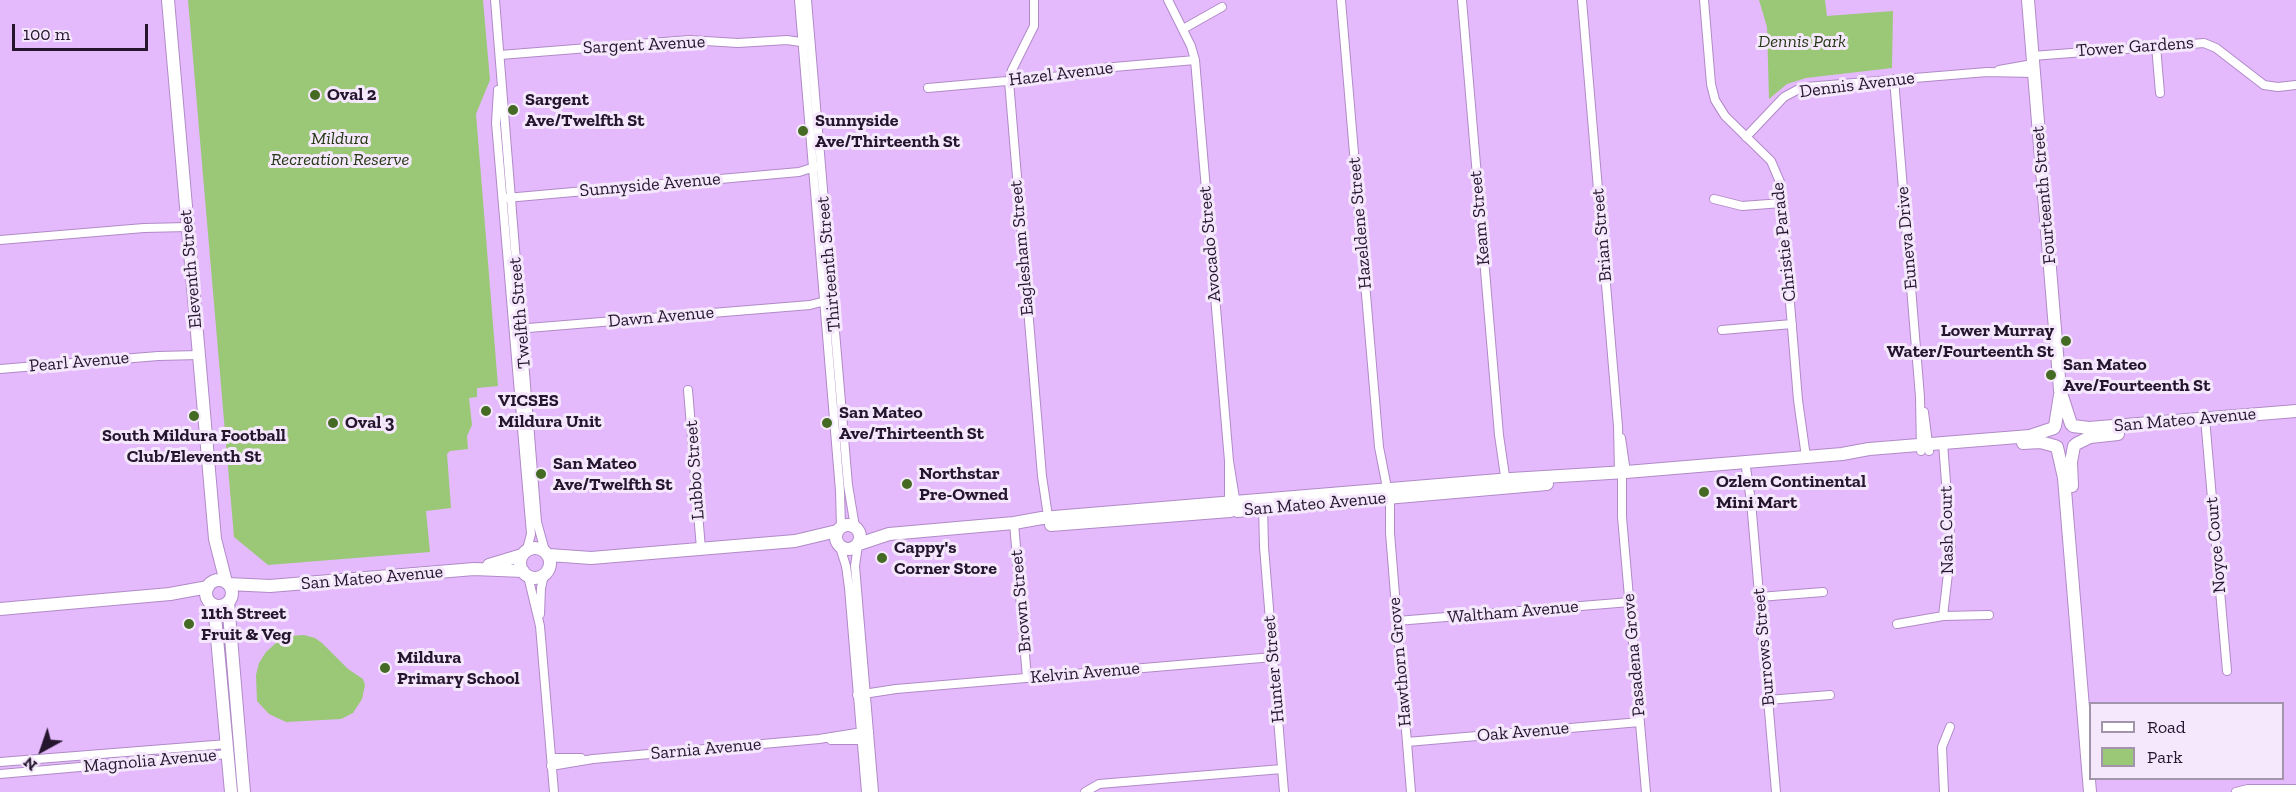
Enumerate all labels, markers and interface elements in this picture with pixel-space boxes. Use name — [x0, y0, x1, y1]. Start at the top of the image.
scale bar — [15, 12, 152, 50]
text: 100 m — [23, 23, 70, 45]
street label: Sargent Avenue — [582, 31, 706, 59]
park label: Dennis Park — [1758, 31, 1846, 53]
street label: Tower Gardens — [2075, 32, 2195, 62]
street label: Hazel Avenue — [1008, 57, 1114, 91]
street label: Dennis Avenue — [1798, 67, 1916, 103]
place label: Oval 2 — [327, 84, 376, 106]
marker: Oval 2 — [308, 88, 322, 102]
place label: Sargent Ave/Twelfth St — [525, 89, 644, 132]
marker: Sargent Ave/Twelfth St — [506, 103, 520, 117]
place label: Sunnyside Ave/Thirteenth St — [815, 110, 960, 152]
marker: Sunnyside Ave/Thirteenth St — [796, 124, 810, 138]
street label: Fourteenth Street — [2027, 125, 2061, 265]
park label: Mildura Recreation Reserve — [271, 128, 409, 170]
street label: Hazeldene Street — [1343, 156, 1377, 290]
street label: Sunnyside Avenue — [579, 168, 721, 202]
street label: Keam Street — [1465, 170, 1495, 266]
street label: Eaglesham Street — [1005, 179, 1039, 317]
street label: Christie Parade — [1767, 181, 1801, 303]
street label: Avocado Street — [1194, 185, 1226, 303]
street label: Euneva Drive — [1892, 186, 1922, 290]
street label: Brian Street — [1587, 187, 1617, 283]
street label: Thirteenth Street — [812, 195, 846, 333]
street label: Eleventh Street — [175, 209, 207, 329]
street label: Twelfth Street — [504, 256, 536, 370]
street label: Dawn Avenue — [607, 302, 715, 332]
place label: Lower Murray Water/Fourteenth St — [1887, 320, 2054, 362]
marker: Lower Murray Water/Fourteenth St — [2059, 334, 2073, 348]
street label: Pearl Avenue — [28, 347, 130, 377]
place label: San Mateo Ave/Fourteenth St — [2063, 354, 2210, 397]
marker: San Mateo Ave/Fourteenth St — [2044, 368, 2058, 382]
place label: VICSES Mildura Unit — [498, 390, 601, 432]
place label: San Mateo Ave/Thirteenth St — [839, 402, 984, 444]
street label: San Mateo Avenue — [2113, 403, 2257, 437]
marker: VICSES Mildura Unit — [479, 404, 493, 418]
marker: South Mildura Football Club/Eleventh St — [187, 409, 201, 423]
place label: Oval 3 — [345, 412, 394, 434]
marker: Oval 3 — [326, 416, 340, 430]
marker: San Mateo Ave/Thirteenth St — [820, 416, 834, 430]
street label: Lubbo Street — [681, 419, 709, 521]
place label: South Mildura Football Club/Eleventh St — [102, 425, 286, 468]
place label: San Mateo Ave/Twelfth St — [553, 453, 672, 496]
place label: Northstar Pre-Owned — [919, 463, 1008, 506]
marker: San Mateo Ave/Twelfth St — [534, 467, 548, 481]
place label: Ozlem Continental Mini Mart — [1716, 471, 1866, 514]
marker: Northstar Pre-Owned — [900, 477, 914, 491]
marker: Ozlem Continental Mini Mart — [1697, 485, 1711, 499]
street label: Nash Court — [1935, 485, 1959, 575]
street label: San Mateo Avenue — [1243, 487, 1387, 521]
street label: Noyce Court — [2201, 496, 2231, 594]
place label: Cappy's Corner Store — [894, 537, 997, 580]
street label: Brown Street — [1006, 549, 1036, 653]
marker: Cappy's Corner Store — [875, 551, 889, 565]
street label: San Mateo Avenue — [300, 561, 444, 595]
street label: Burrows Street — [1748, 587, 1780, 707]
street label: Pasadena Grove — [1618, 593, 1650, 717]
street label: Hawthorn Grove — [1384, 596, 1416, 728]
street label: Waltham Avenue — [1447, 596, 1579, 628]
place label: 11th Street Fruit & Veg — [201, 603, 291, 646]
street label: Hunter Street — [1259, 614, 1289, 724]
marker: 11th Street Fruit & Veg — [182, 617, 196, 631]
place label: Mildura Primary School — [397, 647, 520, 690]
street label: Kelvin Avenue — [1029, 657, 1141, 689]
marker: Mildura Primary School — [378, 661, 392, 675]
legend — [2089, 702, 2284, 780]
text: Road — [2147, 716, 2186, 738]
street label: Oak Avenue — [1476, 717, 1570, 747]
north arrow — [12, 720, 72, 780]
street label: Sarnia Avenue — [650, 733, 762, 765]
street label: Magnolia Avenue — [83, 744, 217, 778]
text: Park — [2147, 746, 2183, 768]
text: N — [19, 753, 41, 775]

